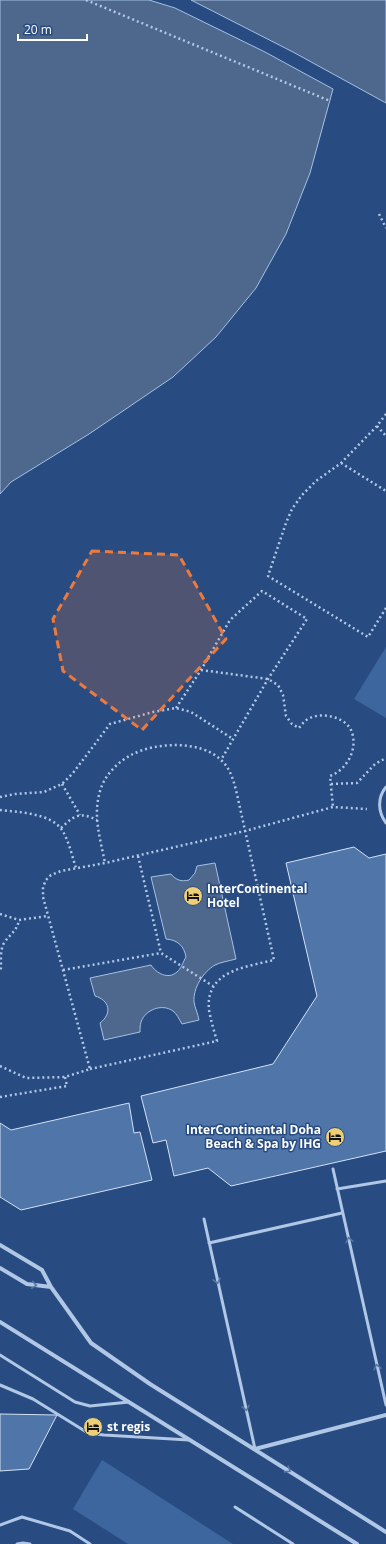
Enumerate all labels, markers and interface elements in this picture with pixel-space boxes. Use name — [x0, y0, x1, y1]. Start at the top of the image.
scale bar — [18, 16, 87, 42]
text: 20 m — [24, 21, 52, 38]
place label: InterContinental Hotel — [207, 880, 307, 911]
hotel icon: InterContinental Hotel — [182, 885, 204, 907]
place label: InterContinental Doha Beach & Spa by IHG — [186, 1121, 321, 1152]
hotel icon: InterContinental Doha Beach & Spa by IHG — [324, 1126, 346, 1148]
one-way arrow — [345, 1237, 353, 1244]
one-way arrow — [213, 1278, 221, 1284]
one-way arrow — [31, 1280, 37, 1289]
one-way arrow — [374, 1364, 382, 1370]
one-way arrow — [242, 1405, 250, 1411]
hotel icon: st regis — [82, 1416, 104, 1438]
place label: st regis — [107, 1418, 150, 1435]
one-way arrow — [284, 1466, 291, 1473]

